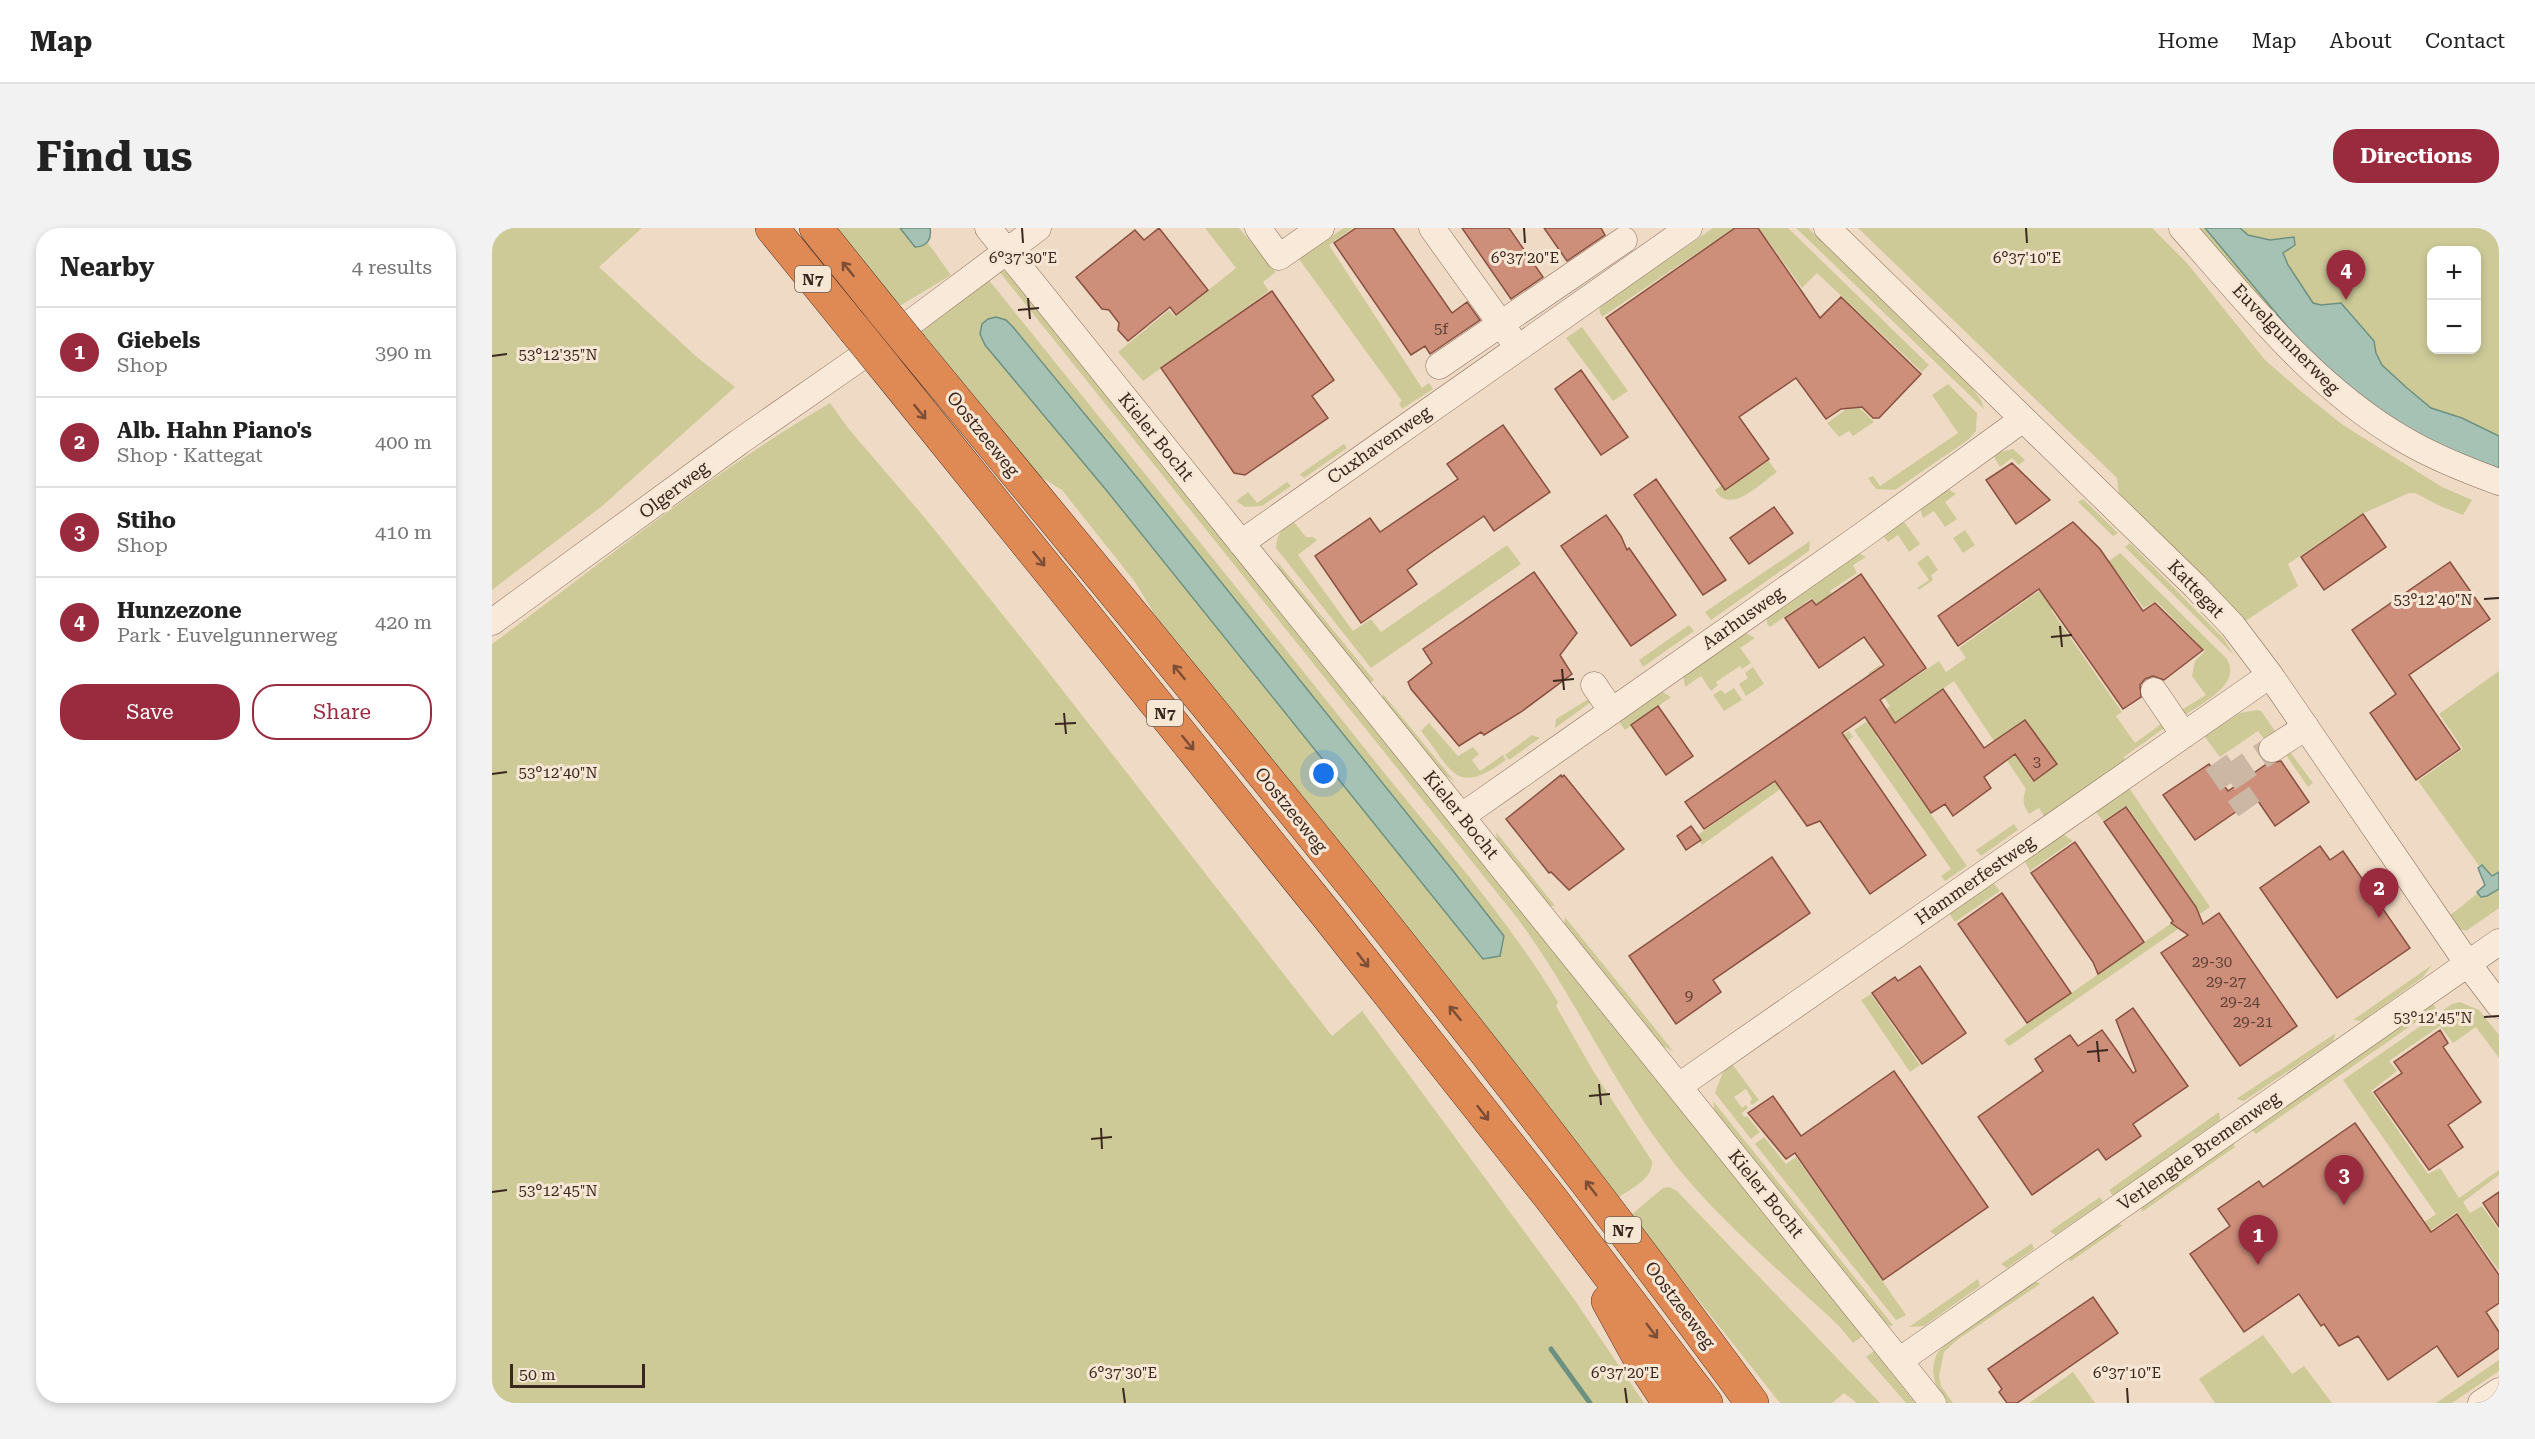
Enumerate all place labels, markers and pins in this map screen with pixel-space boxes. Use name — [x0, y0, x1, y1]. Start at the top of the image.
pin: 4 — [2326, 250, 2366, 300]
pin: 2 — [2360, 868, 2398, 918]
pin: 3 — [2324, 1156, 2364, 1205]
pin: 1 — [2238, 1216, 2278, 1265]

